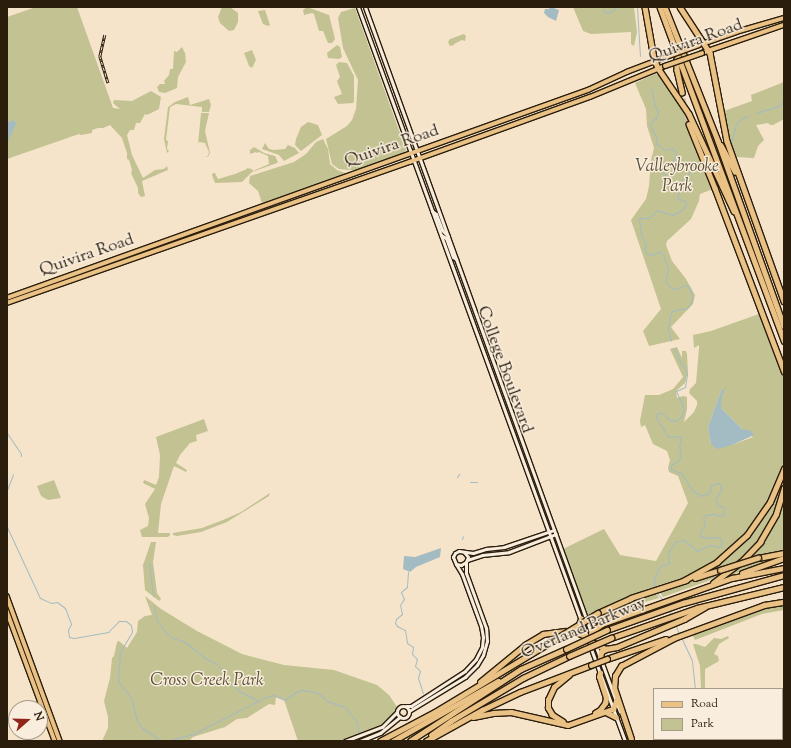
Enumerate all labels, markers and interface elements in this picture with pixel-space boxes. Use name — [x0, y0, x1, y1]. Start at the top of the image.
street label: Quivira Road — [646, 16, 746, 68]
street label: Quivira Road — [342, 121, 442, 173]
park label: Valleybrooke Park — [635, 158, 719, 198]
street label: Quivira Road — [37, 230, 137, 282]
street label: College Boulevard — [472, 304, 536, 436]
street label: Overland Parkway — [518, 593, 650, 665]
park label: Cross Creek Park — [150, 672, 264, 692]
legend — [653, 688, 783, 740]
text: Road — [691, 695, 718, 713]
north arrow — [8, 700, 48, 740]
text: N — [29, 709, 47, 723]
text: Park — [691, 715, 714, 733]

